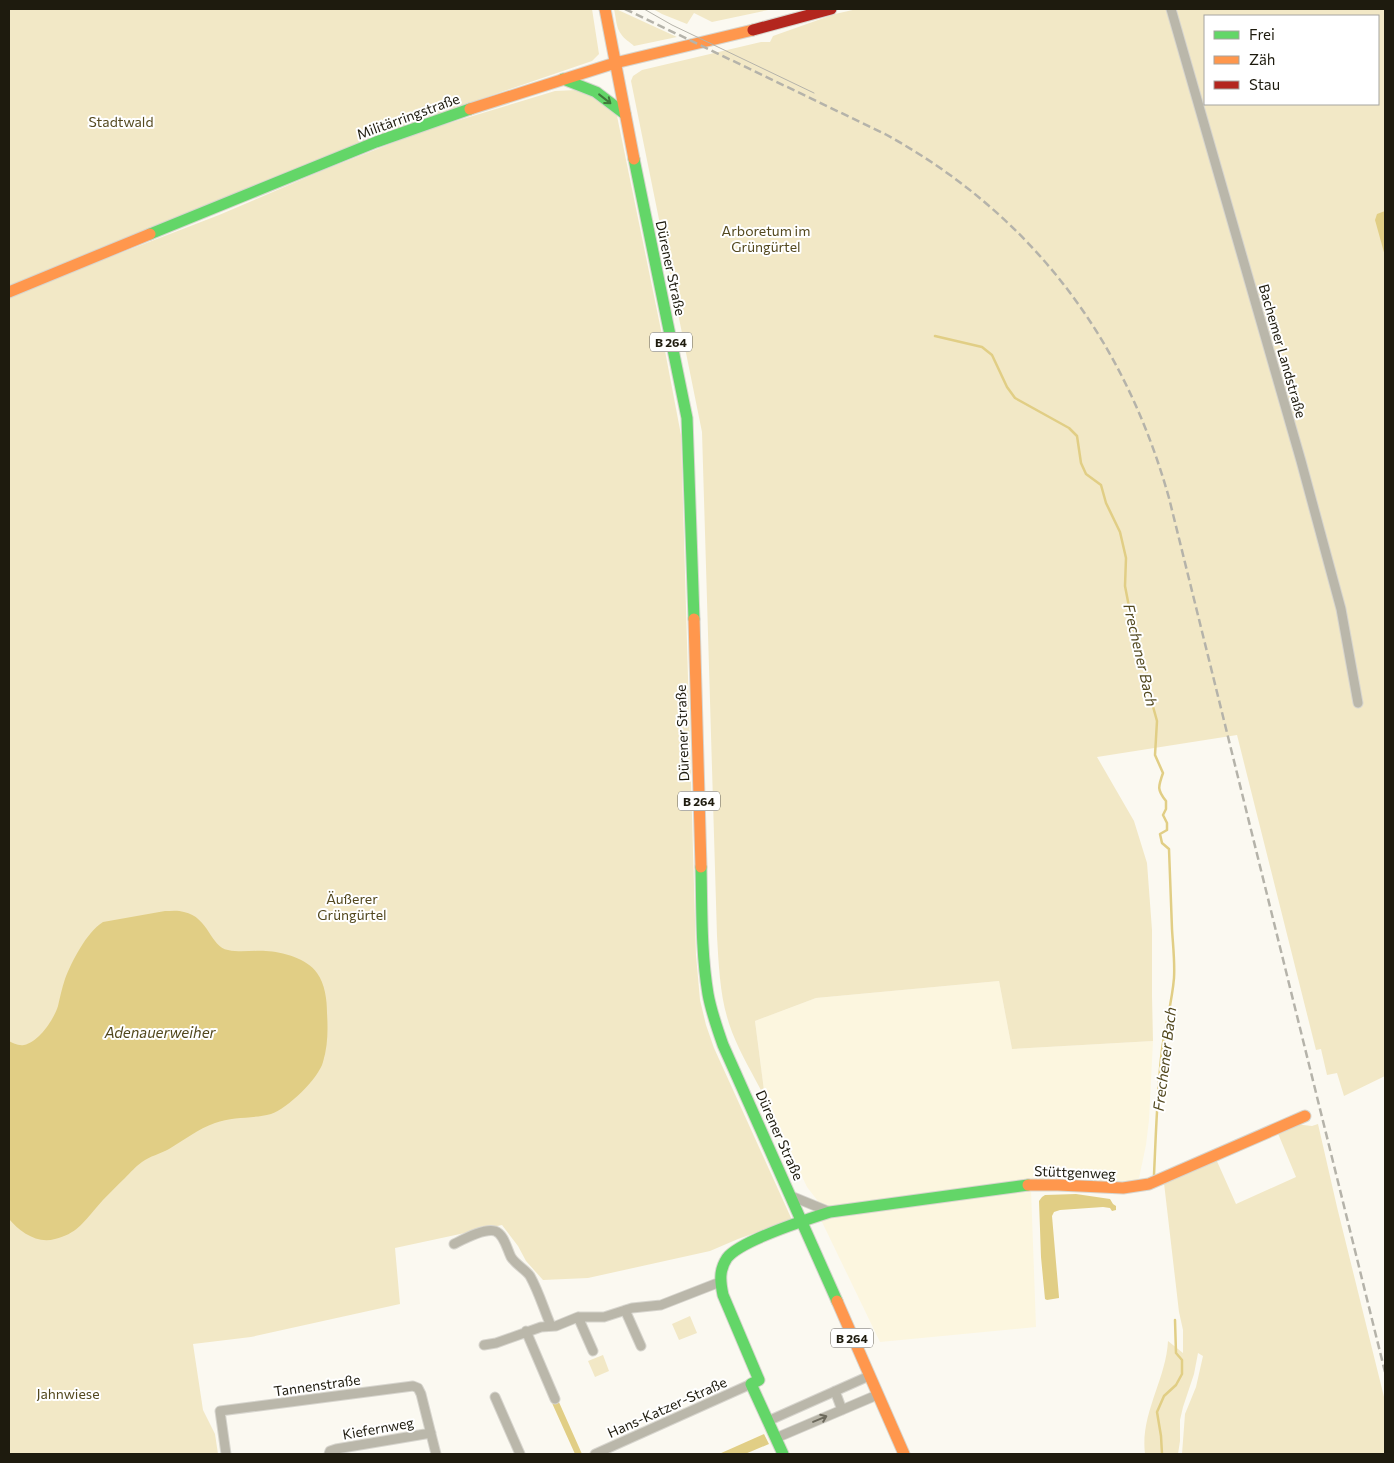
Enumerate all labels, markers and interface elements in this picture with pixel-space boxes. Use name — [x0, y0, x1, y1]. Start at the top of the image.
legend — [1204, 15, 1379, 105]
text: Frei — [1249, 25, 1275, 43]
text: Zäh — [1249, 50, 1275, 68]
text: Stau — [1249, 75, 1280, 93]
street label: Militärringstraße — [354, 89, 462, 143]
one-way arrow — [598, 94, 612, 104]
park label: Stadtwald — [89, 113, 154, 130]
street label: Dürener Straße — [653, 219, 689, 317]
park label: Arboretum im Grüngürtel — [722, 222, 810, 255]
street label: Bachemer Landstraße — [1256, 282, 1310, 420]
road number: B 264 — [650, 332, 692, 352]
water label: Frechener Bach — [1120, 602, 1162, 708]
street label: Dürener Straße — [672, 684, 692, 782]
road number: B 264 — [678, 791, 720, 810]
park label: Äußerer Grüngürtel — [317, 890, 387, 923]
water label: Frechener Bach — [1149, 1006, 1179, 1112]
water label: Adenauerweiher — [103, 1023, 217, 1041]
street label: Dürener Straße — [753, 1087, 807, 1183]
street label: Stüttgenweg — [1034, 1162, 1117, 1182]
road number: B 264 — [831, 1329, 873, 1348]
street label: Tannenstraße — [273, 1371, 361, 1399]
street label: Hans-Katzer-Straße — [605, 1373, 729, 1441]
park label: Jahnwiese — [36, 1385, 100, 1402]
street label: Kiefernweg — [341, 1413, 415, 1443]
one-way arrow — [812, 1414, 827, 1423]

